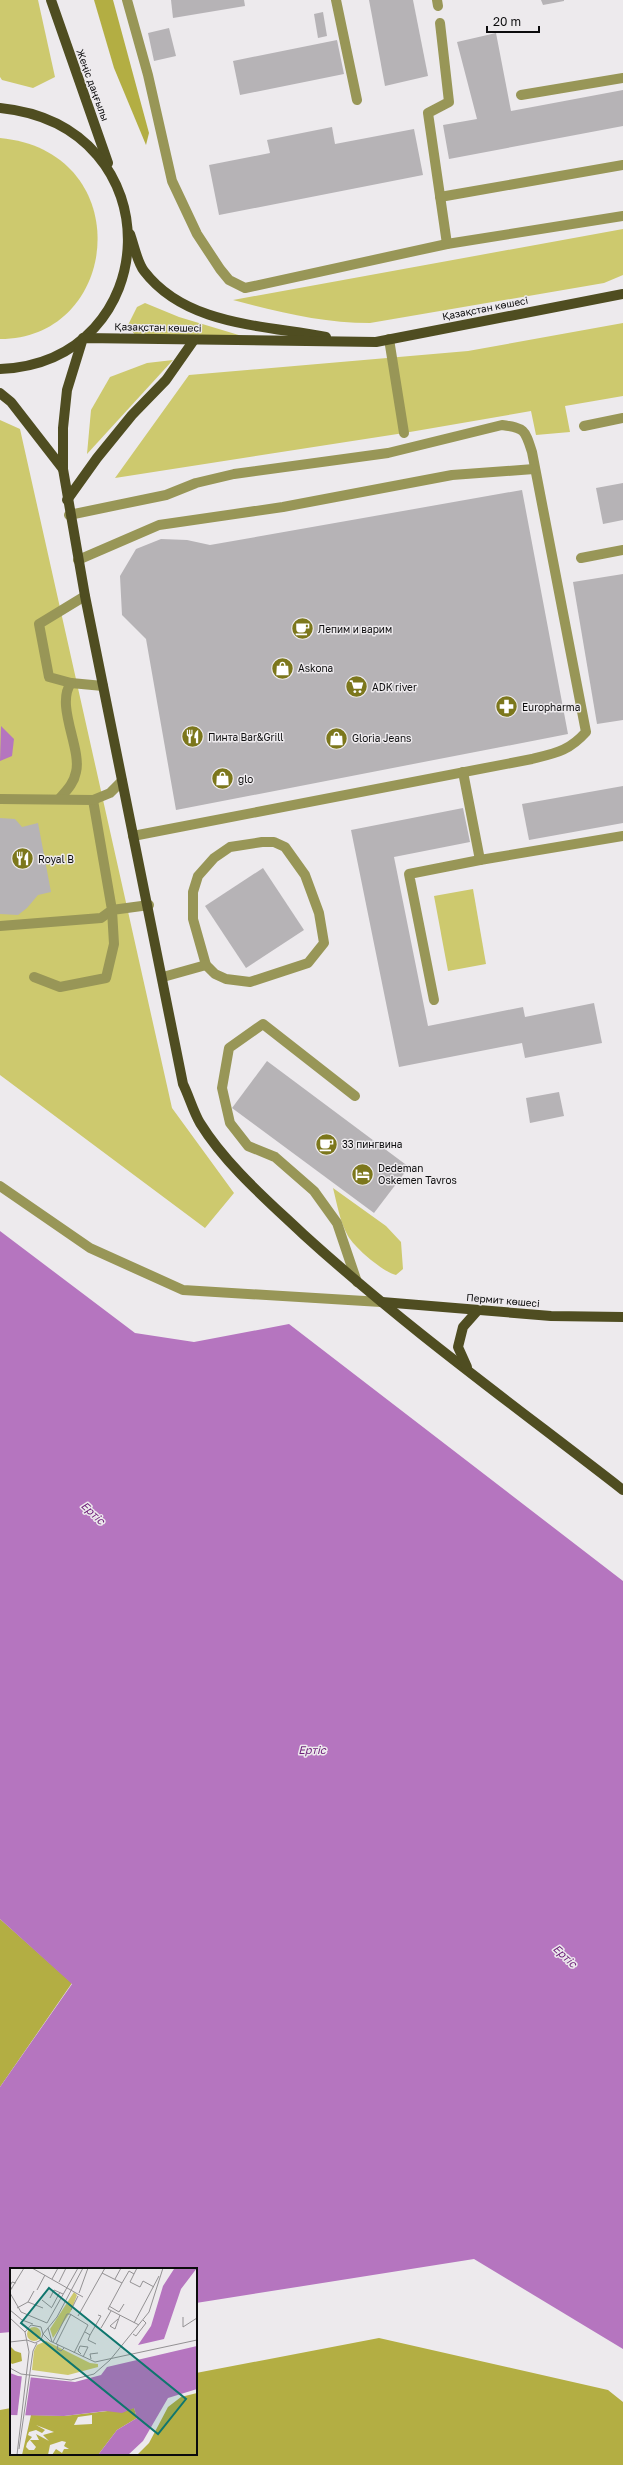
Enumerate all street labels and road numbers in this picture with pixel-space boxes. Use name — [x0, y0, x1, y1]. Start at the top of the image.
street label: Жеңіс даңғылы — [74, 47, 112, 123]
street label: Қазақстан көшесі — [441, 294, 529, 322]
street label: Қазақстан көшесі — [114, 320, 202, 334]
street label: Пермит көшесі — [466, 1291, 540, 1309]

